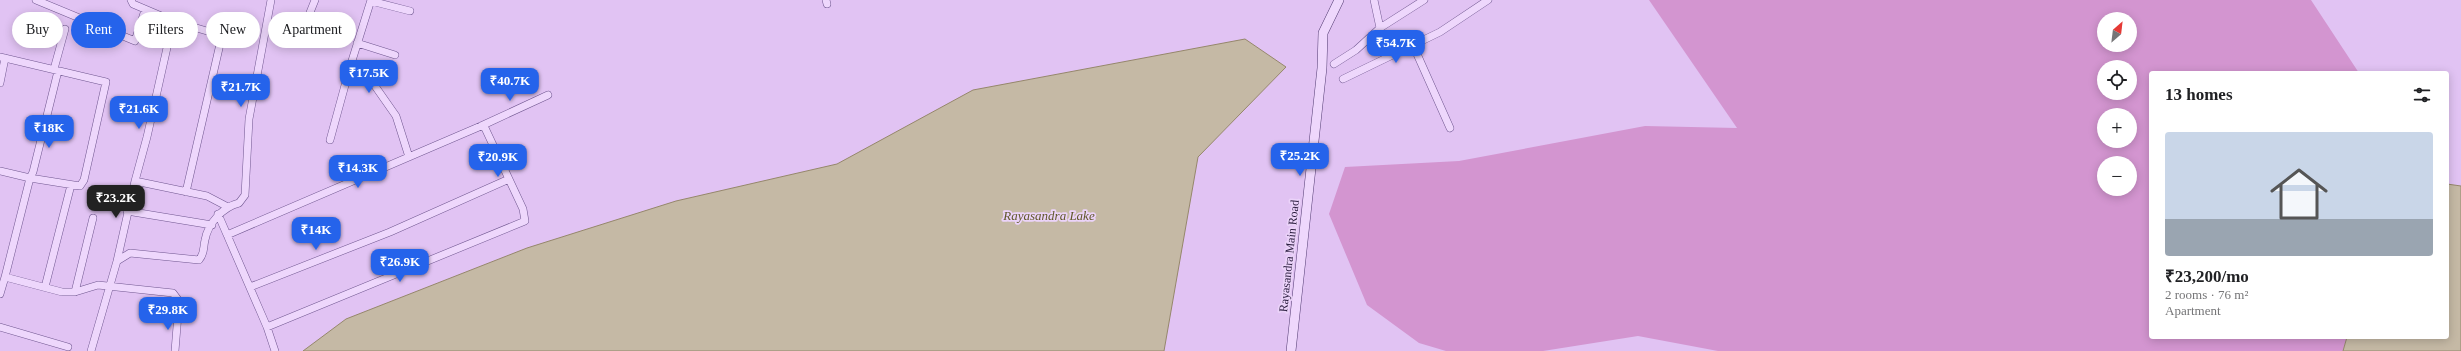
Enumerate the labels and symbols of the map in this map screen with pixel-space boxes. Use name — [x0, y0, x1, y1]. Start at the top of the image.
north arrow — [2097, 12, 2137, 52]
pin: ₹54.7K — [1363, 30, 1429, 64]
pin: ₹17.5K — [336, 60, 402, 94]
pin: ₹40.7K — [477, 68, 543, 102]
pin: ₹21.7K — [208, 74, 274, 108]
pin: ₹21.6K — [106, 96, 172, 130]
pin: ₹18K — [25, 115, 73, 149]
pin: ₹25.2K — [1267, 143, 1333, 177]
pin: ₹20.9K — [465, 144, 531, 178]
pin: ₹14.3K — [325, 155, 391, 189]
pin: ₹23.2K — [83, 185, 149, 219]
street label: Rayasandra Main Road — [1276, 199, 1302, 313]
water label: Rayasandra Lake — [1002, 208, 1095, 223]
pin: ₹14K — [292, 217, 340, 251]
pin: ₹26.9K — [367, 249, 433, 283]
pin: ₹29.8K — [135, 297, 201, 331]

